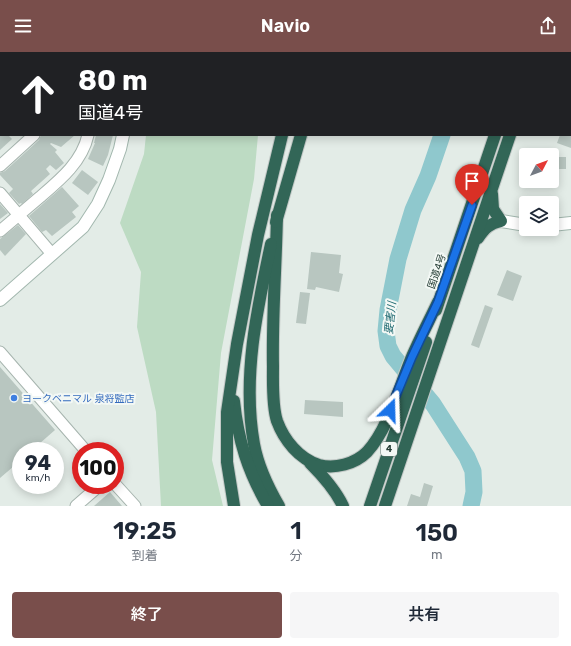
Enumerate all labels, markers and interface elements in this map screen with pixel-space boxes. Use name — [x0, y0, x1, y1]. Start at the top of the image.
icon: menu — [12, 15, 34, 37]
text: Navio — [261, 15, 310, 37]
icon: share — [537, 15, 559, 37]
text: 80 m — [78, 64, 148, 97]
icon: ahead — [12, 68, 64, 120]
text: 国道4号 — [78, 102, 143, 124]
north arrow — [519, 148, 559, 188]
map controls — [519, 148, 559, 236]
pin — [455, 164, 489, 205]
icon: arrive — [461, 170, 483, 192]
button: layers — [519, 196, 559, 236]
street label: 国道4号 — [425, 252, 449, 290]
water label: 要害川 — [382, 300, 399, 335]
position arrow — [369, 389, 411, 431]
marker: ヨークベニマル 泉将監店 — [9, 393, 19, 403]
place label: ヨークベニマル 泉将監店 — [22, 393, 134, 405]
speed limit sign: 100 — [72, 442, 124, 494]
road number: 4 — [381, 442, 397, 456]
text: 94 — [25, 451, 51, 475]
text: km/h — [26, 472, 50, 484]
text: 19:25 — [113, 517, 177, 545]
text: 1 — [290, 517, 302, 545]
text: 150 — [415, 519, 458, 547]
text: m — [431, 547, 443, 562]
text: 到着 — [132, 548, 158, 563]
text: 分 — [290, 548, 303, 563]
button: 終了 — [12, 592, 282, 638]
button: 共有 — [290, 592, 559, 638]

